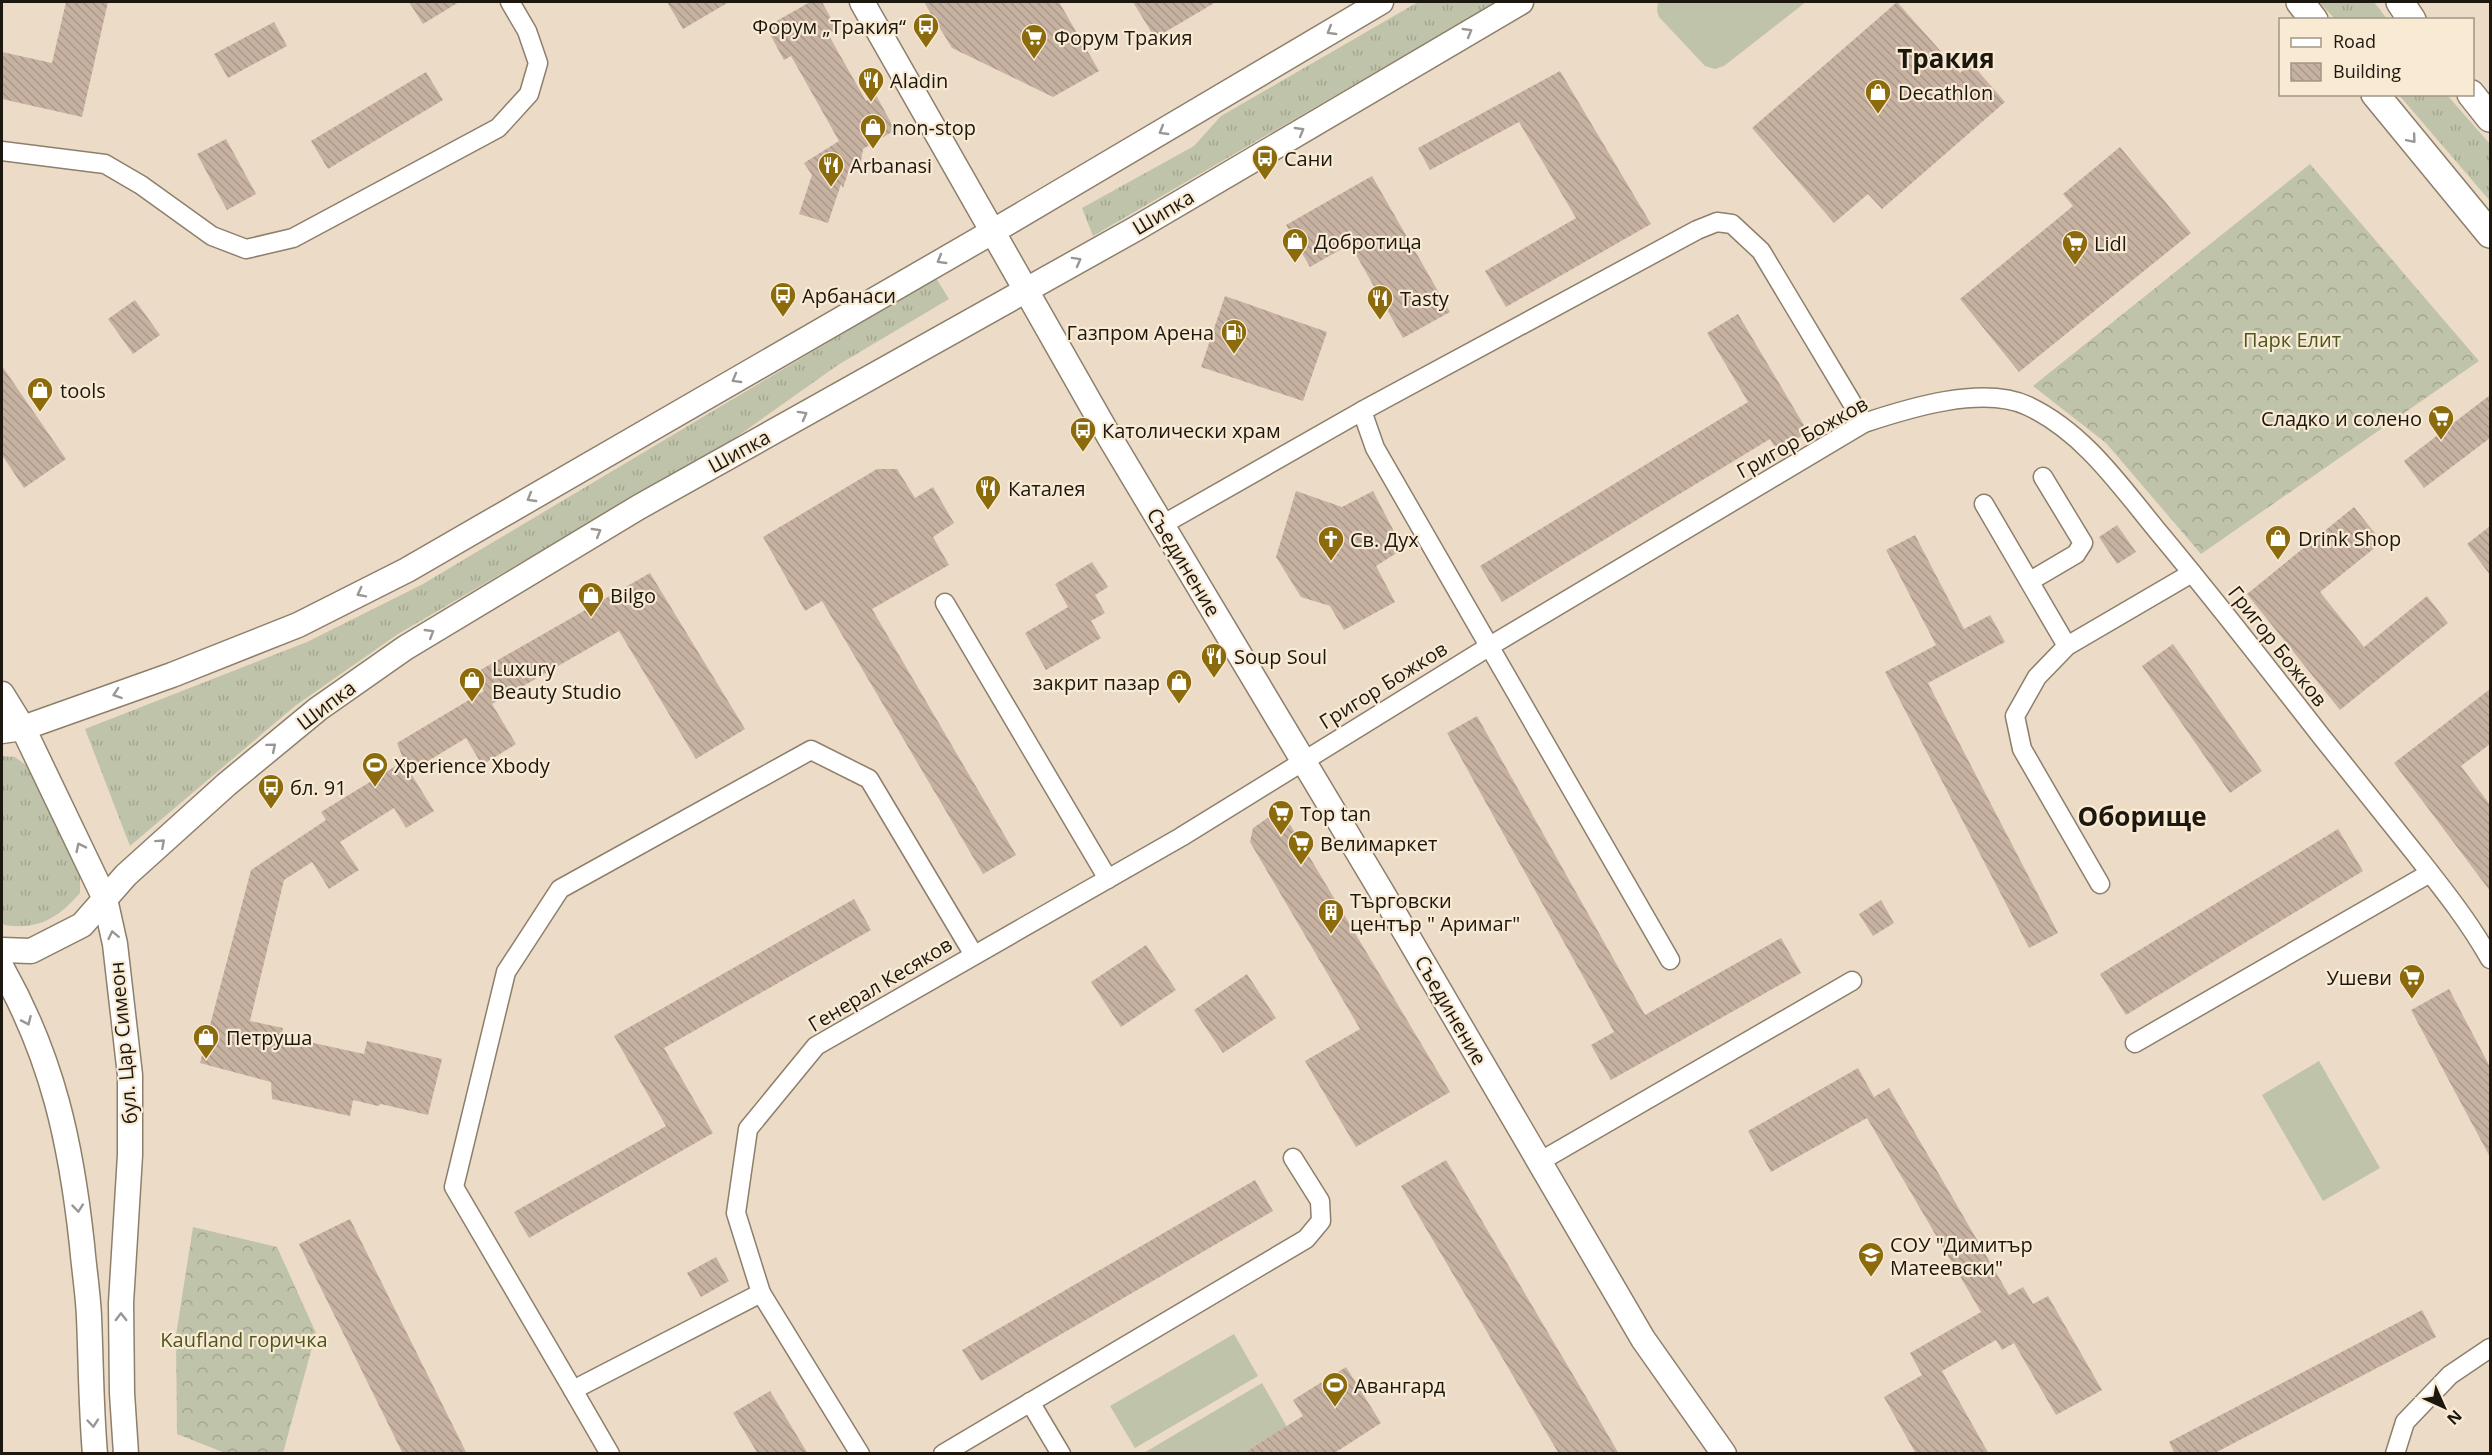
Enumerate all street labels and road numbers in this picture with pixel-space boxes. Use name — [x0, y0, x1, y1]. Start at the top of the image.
street label: Шипка — [1127, 183, 1199, 241]
street label: Григор Божков — [1731, 390, 1873, 484]
street label: Шипка — [703, 423, 775, 479]
street label: Съединение — [1141, 503, 1227, 621]
street label: Григор Божков — [2222, 580, 2334, 712]
street label: Григор Божков — [1314, 635, 1452, 735]
street label: Шипка — [291, 674, 361, 736]
street label: Генерал Кесяков — [803, 930, 957, 1038]
street label: Съединение — [1409, 950, 1493, 1070]
street label: бул. Цар Симеон — [102, 961, 144, 1125]

